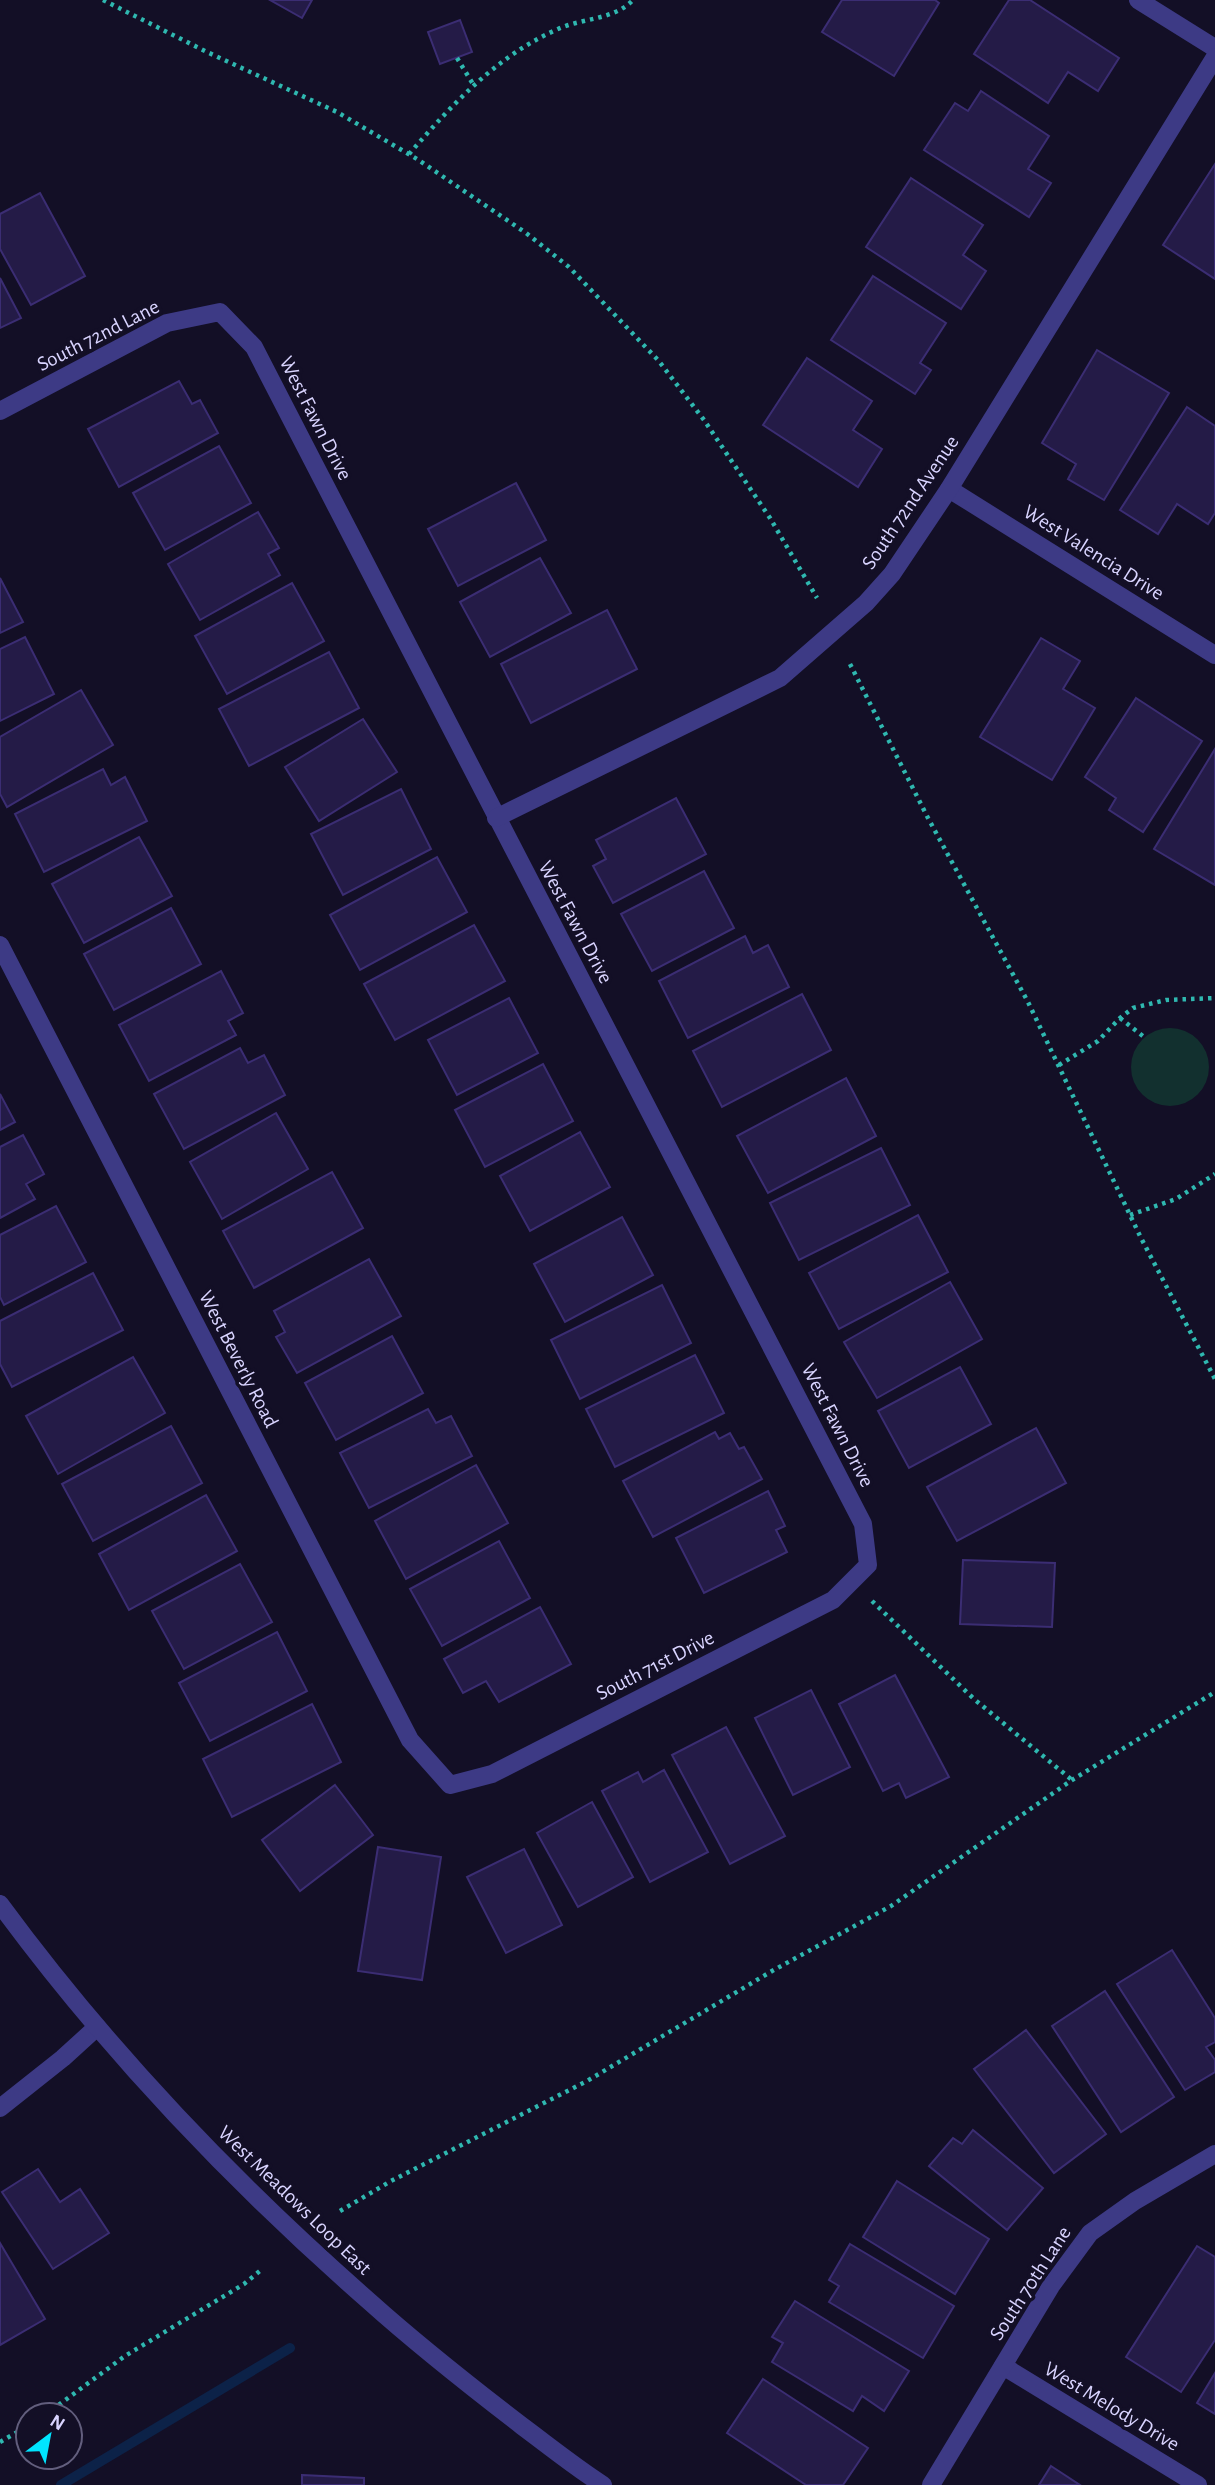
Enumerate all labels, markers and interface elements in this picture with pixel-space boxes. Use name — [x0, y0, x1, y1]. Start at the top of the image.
street label: South 72nd Lane — [34, 296, 163, 375]
street label: West Fawn Drive — [275, 353, 356, 483]
street label: South 72nd Avenue — [858, 432, 963, 573]
street label: West Valencia Drive — [1020, 501, 1168, 604]
street label: West Fawn Drive — [534, 857, 617, 987]
street label: West Beverly Road — [195, 1287, 282, 1431]
street label: West Fawn Drive — [797, 1360, 878, 1490]
street label: South 71st Drive — [593, 1627, 718, 1704]
street label: West Meadows Loop East — [214, 2122, 376, 2279]
street label: South 70th Lane — [986, 2223, 1075, 2344]
street label: West Melody Drive — [1040, 2358, 1183, 2455]
north arrow — [14, 2401, 84, 2471]
text: N — [47, 2411, 68, 2434]

